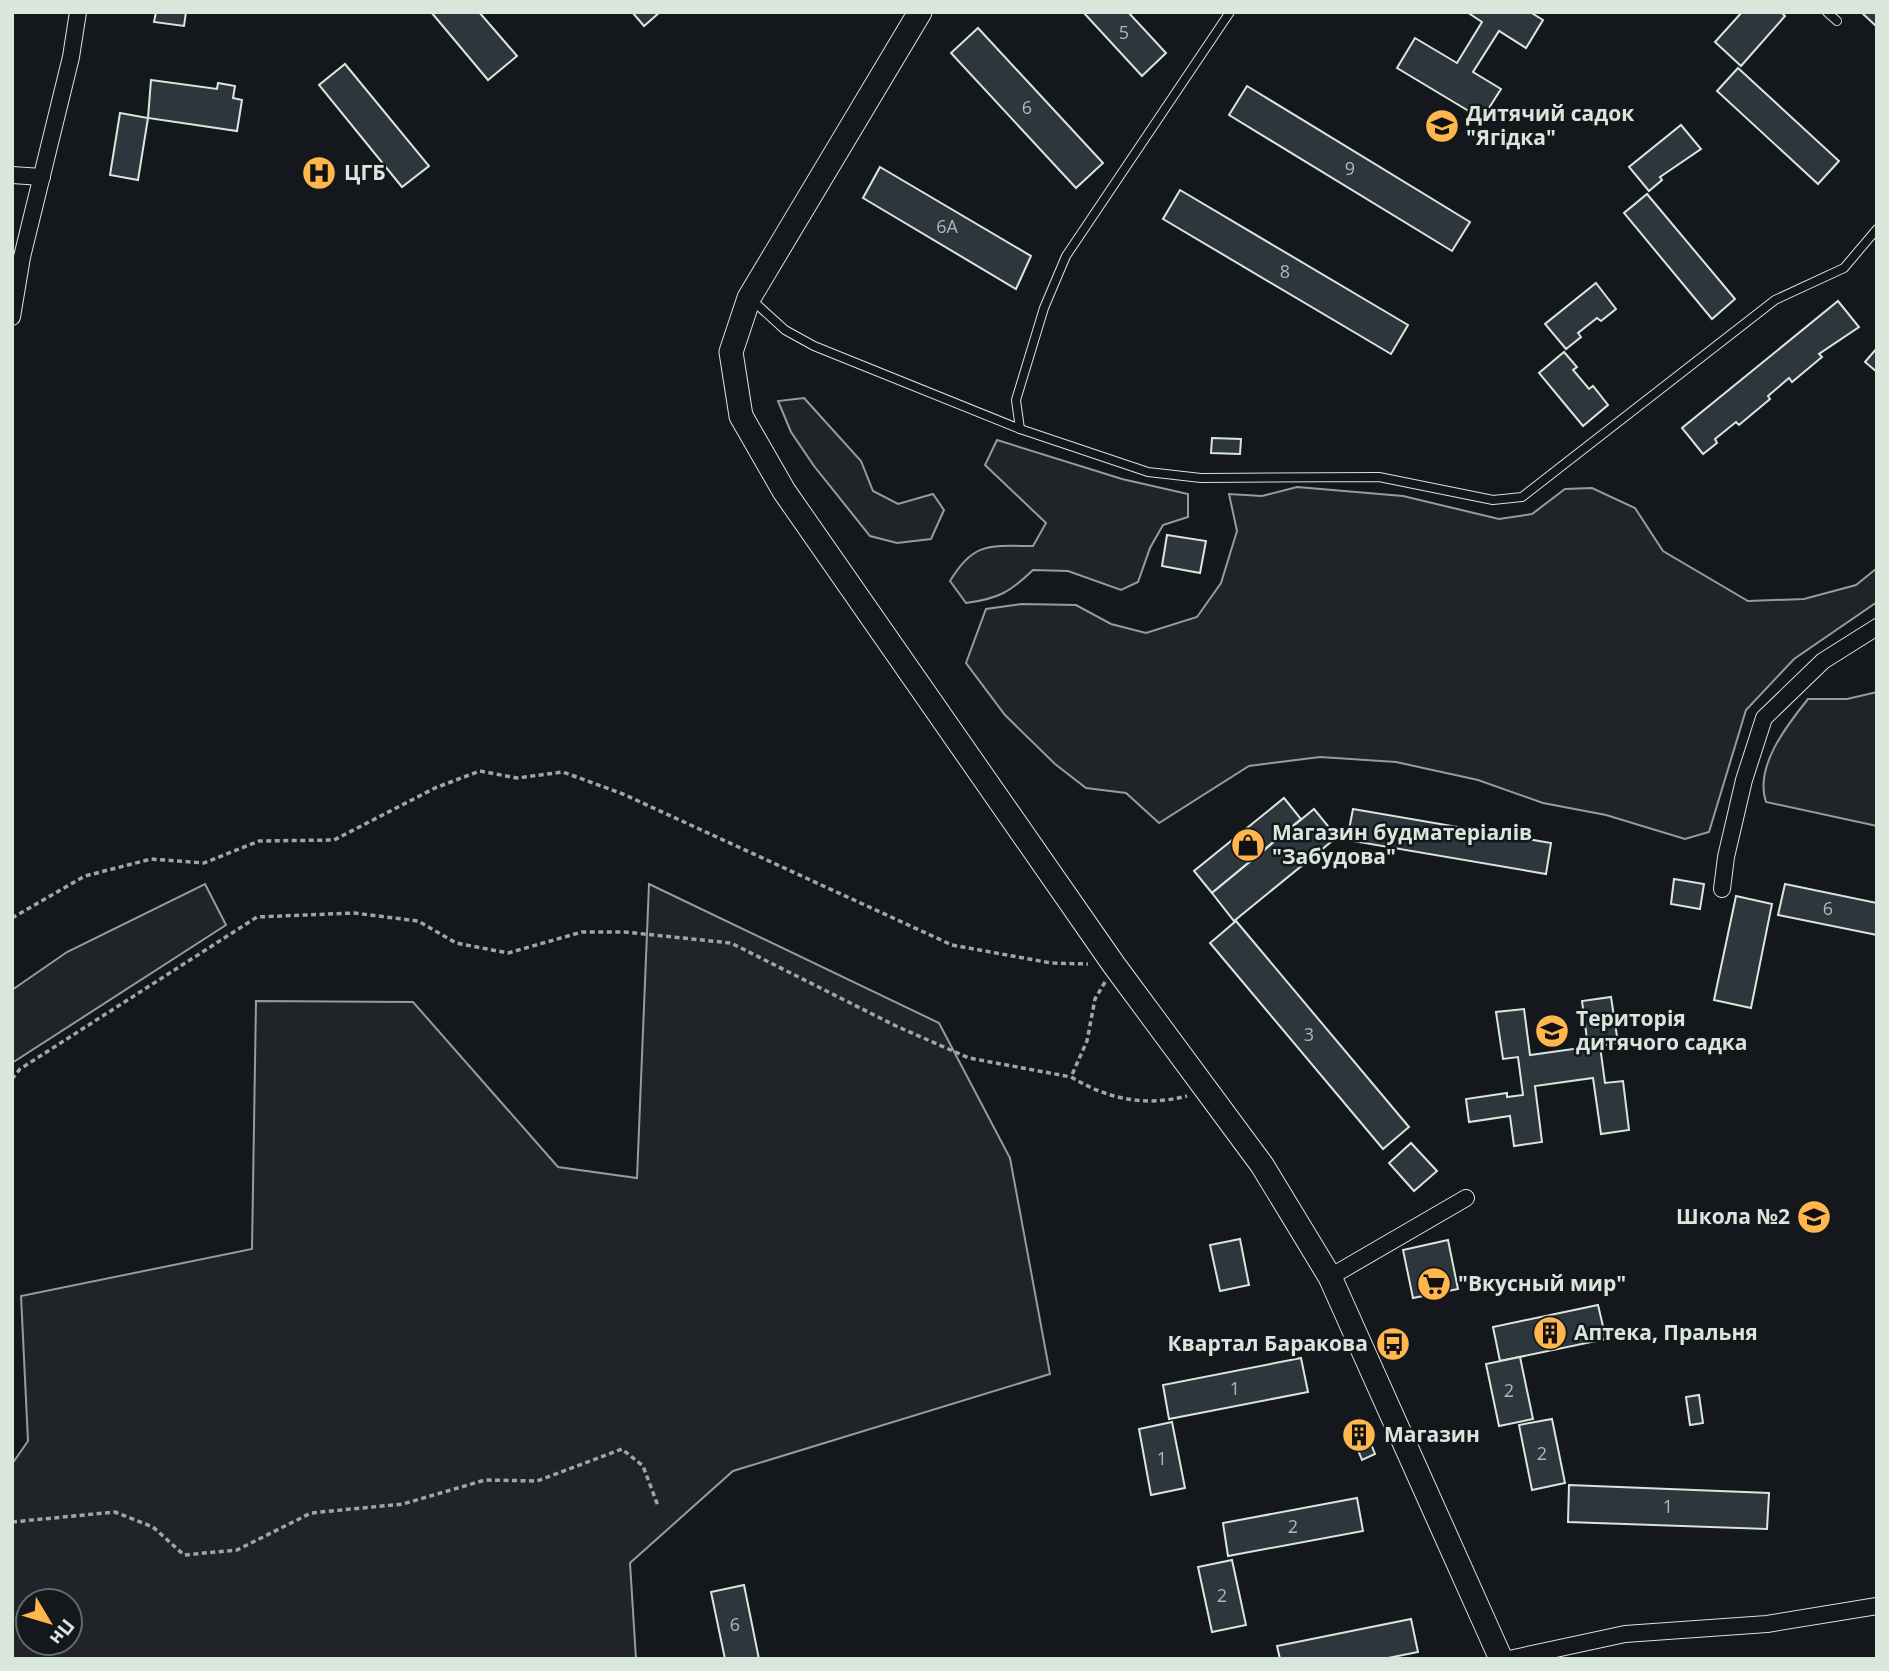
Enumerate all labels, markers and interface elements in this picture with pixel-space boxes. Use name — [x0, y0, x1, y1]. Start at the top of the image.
house number: 5 — [1119, 20, 1129, 44]
house number: 6 — [1022, 95, 1032, 119]
place label: Дитячий садок "Ягідка" — [1466, 99, 1634, 151]
school or university icon: Дитячий садок "Ягідка" — [1423, 107, 1461, 145]
hospital icon: ЦГБ — [300, 154, 338, 192]
house number: 9 — [1345, 156, 1355, 180]
place label: ЦГБ — [344, 158, 386, 186]
house number: 6А — [936, 214, 958, 238]
house number: 8 — [1280, 259, 1290, 283]
place label: Магазин будматеріалів "Забудова" — [1272, 818, 1532, 870]
shop icon: Магазин будматеріалів "Забудова" — [1229, 826, 1267, 864]
house number: 6 — [1823, 896, 1833, 920]
place label: Територія дитячого садка — [1576, 1004, 1748, 1056]
school or university icon: Територія дитячого садка — [1533, 1012, 1571, 1050]
house number: 3 — [1304, 1022, 1314, 1046]
school or university icon: Школа №2 — [1795, 1198, 1833, 1236]
place label: Школа №2 — [1676, 1202, 1790, 1230]
supermarket icon: "Вкусный мир" — [1415, 1265, 1453, 1303]
place label: "Вкусный мир" — [1458, 1269, 1626, 1297]
building icon: Аптека, Пральня — [1531, 1314, 1569, 1352]
place label: Аптека, Пральня — [1574, 1318, 1758, 1346]
bus stop icon: Квартал Баракова — [1374, 1325, 1412, 1363]
place label: Квартал Баракова — [1167, 1329, 1368, 1357]
house number: 1 — [1230, 1376, 1240, 1400]
house number: 2 — [1504, 1378, 1514, 1402]
building icon: Магазин — [1340, 1416, 1378, 1454]
place label: Магазин — [1384, 1420, 1480, 1448]
house number: 2 — [1537, 1441, 1547, 1465]
house number: 1 — [1157, 1446, 1167, 1470]
house number: 1 — [1663, 1494, 1673, 1518]
house number: 2 — [1288, 1514, 1298, 1538]
house number: 2 — [1217, 1583, 1227, 1607]
north arrow — [14, 1587, 84, 1657]
house number: 6 — [730, 1612, 740, 1636]
text: Пн — [44, 1614, 81, 1651]

